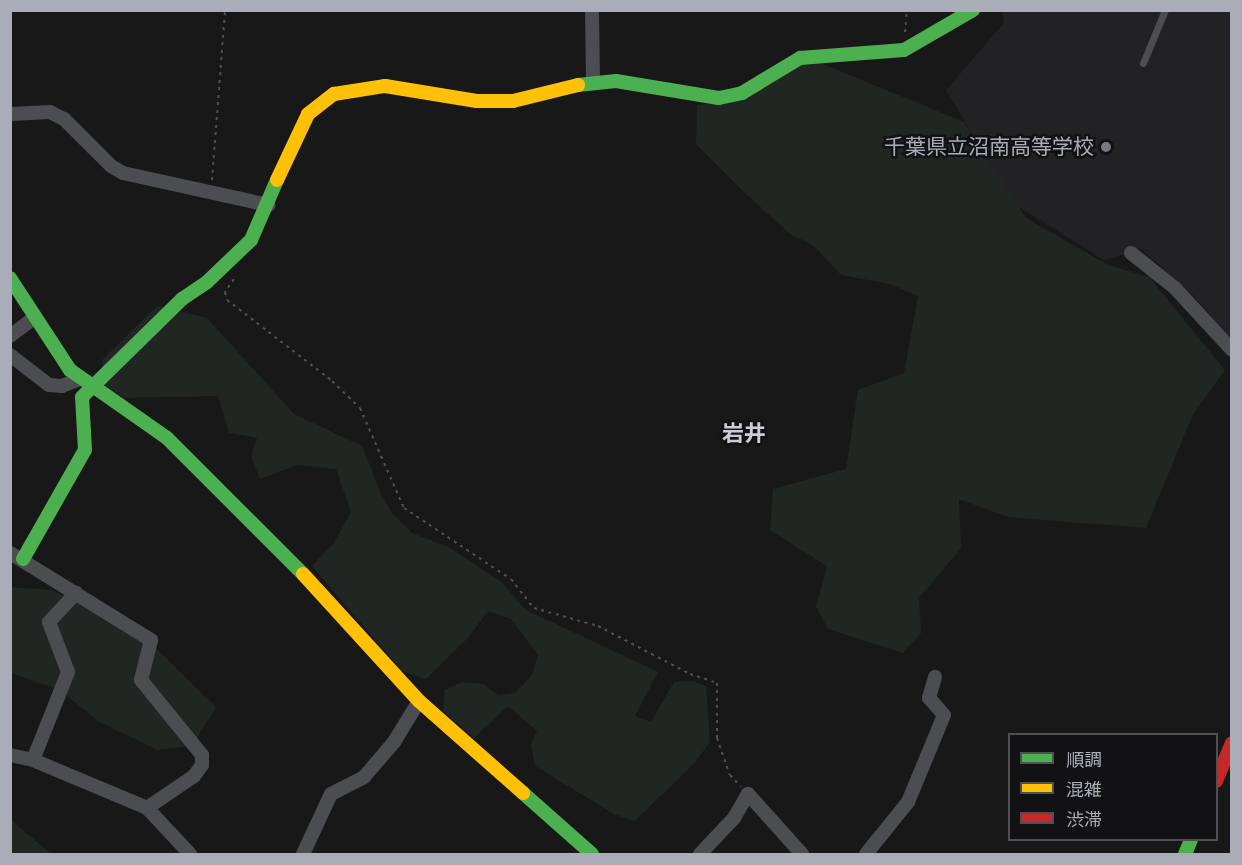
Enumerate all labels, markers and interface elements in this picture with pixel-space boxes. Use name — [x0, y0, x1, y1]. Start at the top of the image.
place label: 千葉県立沼南高等学校 — [884, 134, 1094, 160]
marker: 千葉県立沼南高等学校 — [1099, 140, 1113, 154]
district label: 岩井 — [722, 421, 766, 447]
legend — [1008, 733, 1218, 841]
text: 順調 — [1066, 749, 1102, 771]
text: 混雑 — [1066, 779, 1102, 801]
text: 渋滞 — [1066, 809, 1102, 831]

